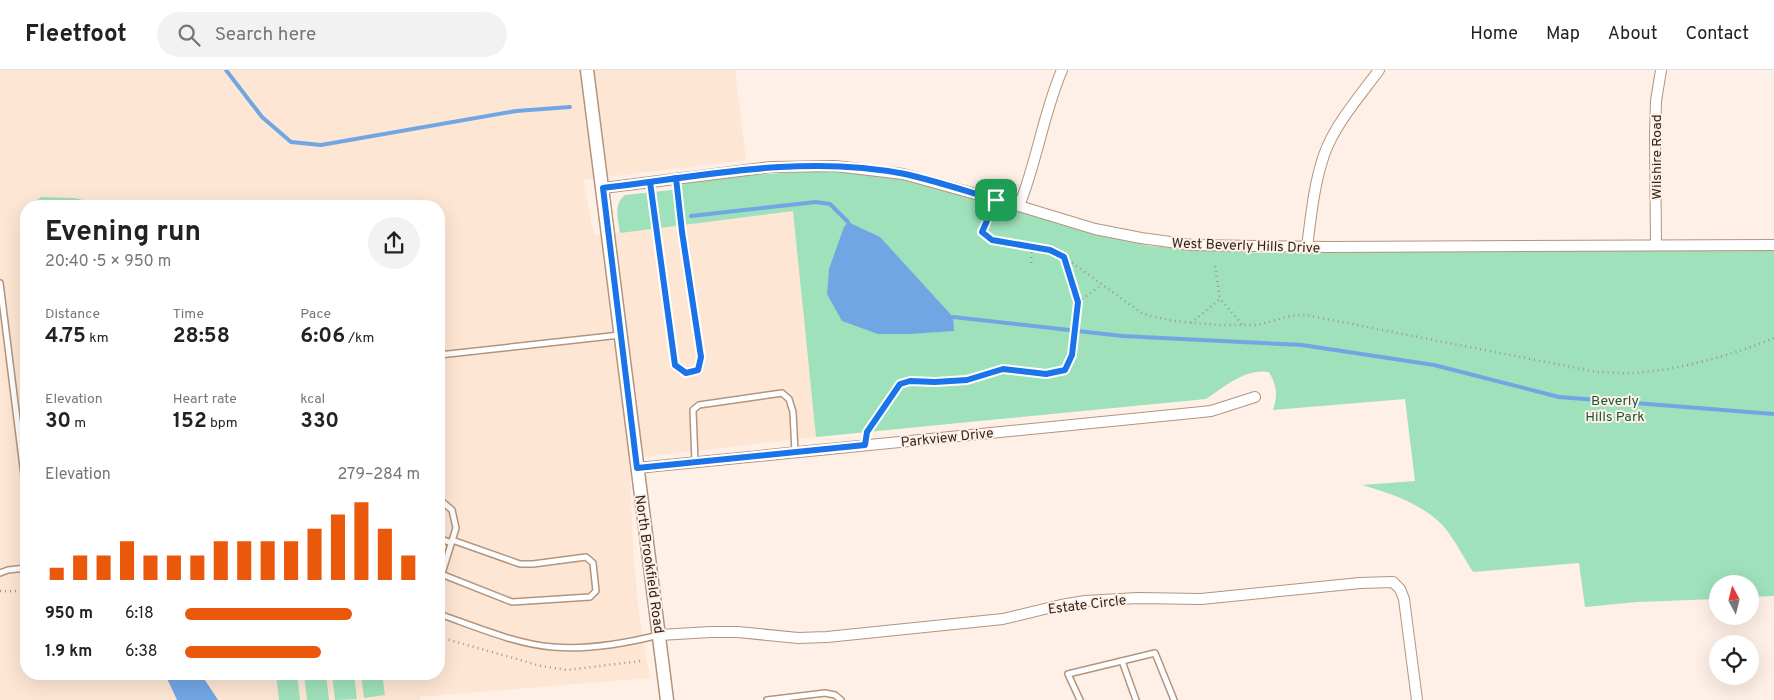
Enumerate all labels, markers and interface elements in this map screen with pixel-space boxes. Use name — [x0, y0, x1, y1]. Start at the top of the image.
search box — [157, 12, 507, 57]
text: Fleetfoot — [25, 20, 127, 50]
icon: search — [175, 21, 203, 49]
text: Search here — [215, 23, 316, 47]
text: Home — [1470, 23, 1518, 46]
text: Map — [1546, 23, 1580, 46]
text: About — [1608, 23, 1657, 46]
text: Contact — [1685, 23, 1749, 46]
street label: Wilshire Road — [1649, 114, 1666, 200]
pin — [975, 179, 1017, 221]
icon: arrive — [982, 186, 1010, 214]
text: Evening run — [45, 215, 201, 251]
button: share — [368, 217, 420, 269]
street label: West Beverly Hills Drive — [1171, 235, 1321, 258]
text: 20:40 · 5 × 950 m — [45, 252, 171, 272]
text: Distance — [45, 306, 100, 323]
text: Time — [173, 306, 204, 323]
text: Pace — [300, 306, 331, 323]
text: 4.75 — [45, 323, 86, 350]
text: 28:58 — [173, 323, 230, 350]
text: 6:06 — [300, 323, 345, 350]
text: km — [86, 330, 109, 347]
text: /km — [345, 330, 374, 347]
text: Elevation — [45, 391, 103, 408]
text: Heart rate — [173, 391, 237, 408]
text: kcal — [300, 391, 325, 408]
park label: Beverly Hills Park — [1585, 393, 1645, 426]
text: 30 — [45, 408, 71, 435]
text: 152 — [173, 408, 207, 435]
text: 330 — [300, 408, 339, 435]
text: m — [71, 415, 86, 432]
text: bpm — [207, 415, 238, 432]
street label: Parkview Drive — [900, 425, 994, 452]
text: Elevation — [45, 465, 111, 485]
text: 279–284 m — [337, 465, 420, 485]
street label: North Brookfield Road — [630, 494, 667, 635]
north arrow — [1709, 575, 1759, 625]
map controls — [1709, 575, 1759, 685]
street label: Estate Circle — [1047, 592, 1127, 619]
text: 950 m — [45, 604, 93, 624]
text: 6:18 — [125, 604, 154, 624]
button: locate — [1709, 635, 1759, 685]
text: 1.9 km — [45, 642, 92, 662]
text: 6:38 — [125, 642, 158, 662]

